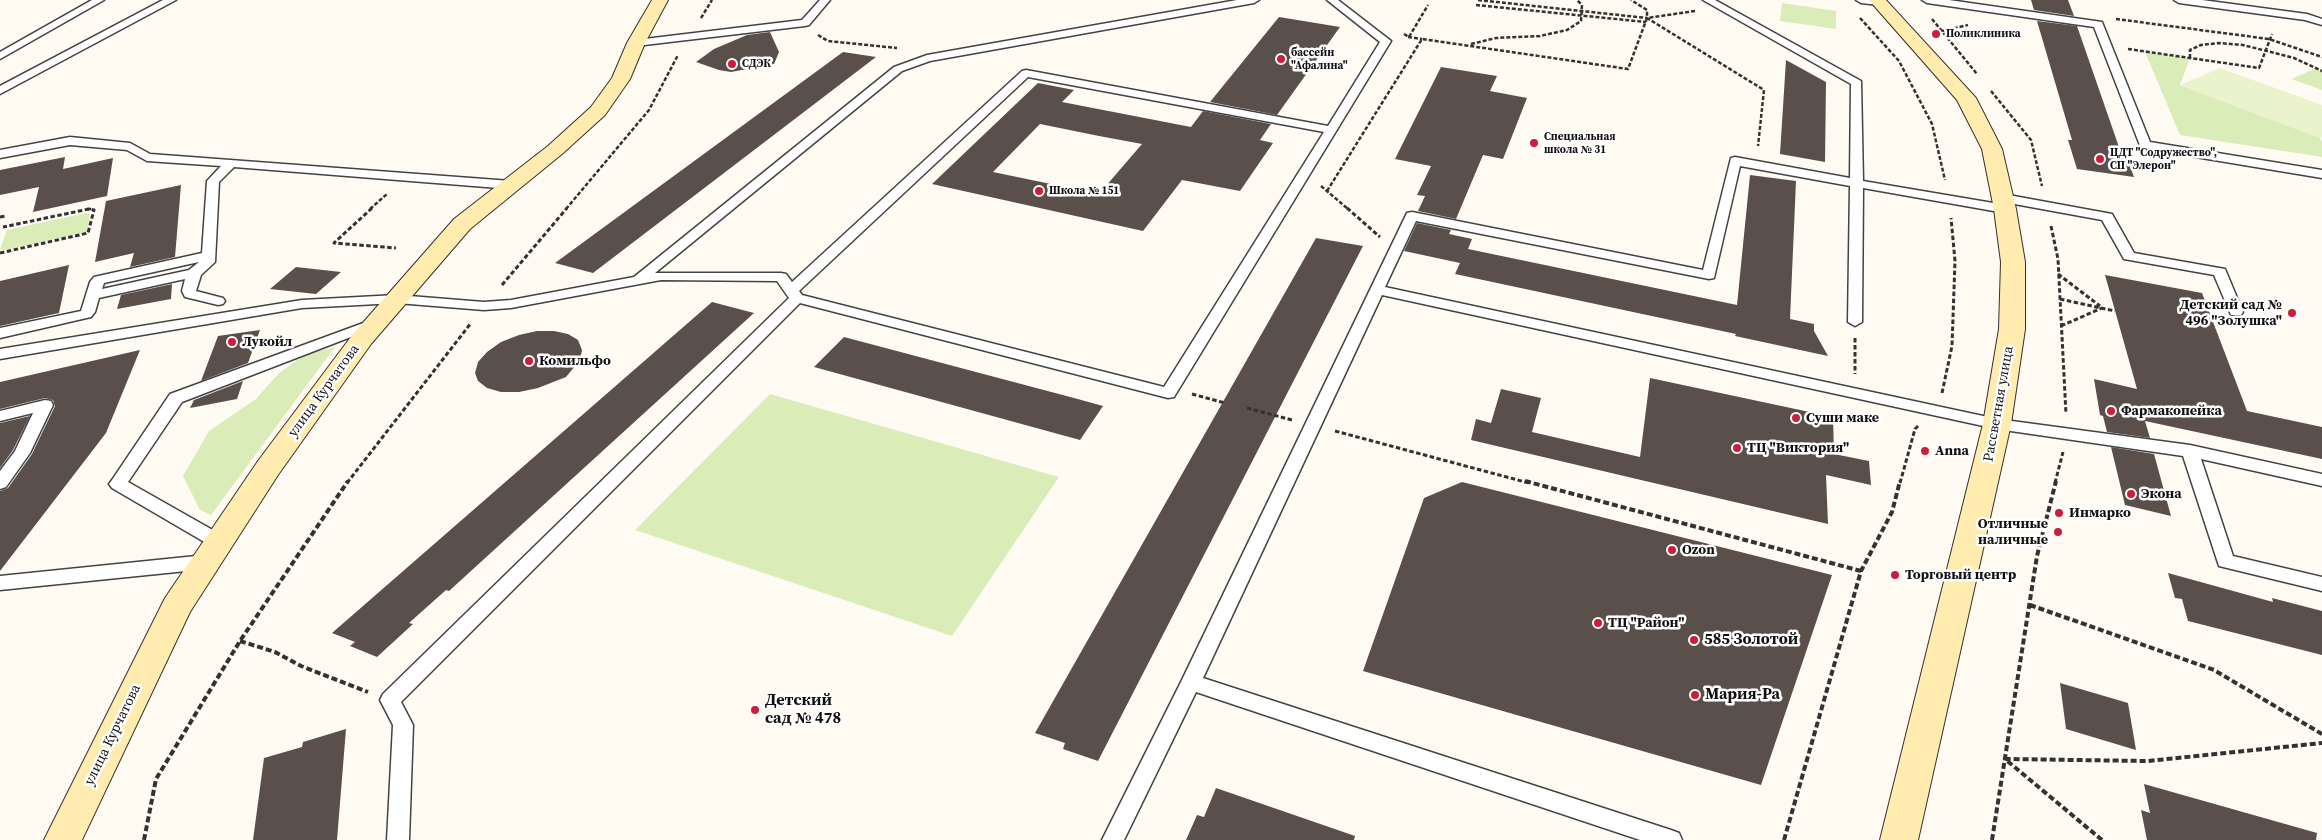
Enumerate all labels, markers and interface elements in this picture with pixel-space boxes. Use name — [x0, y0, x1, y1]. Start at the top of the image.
place label: Поликлиника — [1946, 27, 2021, 41]
marker: Поликлиника — [1930, 28, 1942, 40]
place label: бассейн "Афалина" — [1291, 46, 1348, 72]
marker: бассейн "Афалина" — [1275, 53, 1287, 65]
place label: СДЭК — [742, 57, 771, 71]
marker: СДЭК — [726, 58, 738, 70]
place label: Специальная школа № 31 — [1544, 130, 1616, 156]
marker: Специальная школа № 31 — [1528, 137, 1540, 149]
place label: ЦДТ "Содружество", СП "Элерон" — [2110, 146, 2217, 172]
marker: ЦДТ "Содружество", СП "Элерон" — [2094, 153, 2106, 165]
place label: Школа № 151 — [1049, 184, 1119, 198]
marker: Школа № 151 — [1033, 185, 1045, 197]
place label: Детский сад № 496 "Золушка" — [2180, 297, 2282, 330]
marker: Детский сад № 496 "Золушка" — [2286, 307, 2298, 319]
place label: Лукойл — [242, 334, 292, 350]
marker: Лукойл — [226, 336, 238, 348]
street label: улица Курчатова — [285, 341, 363, 441]
street label: Рассветная улица — [1981, 345, 2017, 463]
place label: Комильфо — [539, 353, 611, 369]
marker: Комильфо — [523, 355, 535, 367]
place label: Фармакопейка — [2121, 403, 2222, 419]
marker: Фармакопейка — [2105, 405, 2117, 417]
place label: Суши маке — [1806, 410, 1879, 426]
marker: Суши маке — [1790, 412, 1802, 424]
place label: ТЦ "Виктория" — [1747, 440, 1849, 456]
marker: ТЦ "Виктория" — [1731, 442, 1743, 454]
place label: Anna — [1935, 443, 1969, 459]
marker: Anna — [1919, 445, 1931, 457]
place label: Экона — [2141, 486, 2182, 502]
marker: Экона — [2125, 488, 2137, 500]
place label: Инмарко — [2069, 505, 2131, 521]
marker: Инмарко — [2053, 507, 2065, 519]
place label: Отличные наличные — [1978, 516, 2048, 548]
marker: Отличные наличные — [2052, 526, 2064, 538]
place label: Ozon — [1682, 542, 1715, 558]
marker: Ozon — [1666, 544, 1678, 556]
place label: Торговый центр — [1905, 567, 2016, 583]
marker: Торговый центр — [1889, 569, 1901, 581]
place label: ТЦ "Район" — [1608, 615, 1684, 631]
marker: ТЦ "Район" — [1592, 617, 1604, 629]
place label: 585 Золотой — [1704, 630, 1798, 650]
marker: 585 Золотой — [1688, 634, 1700, 646]
street label: улица Курчатова — [81, 682, 145, 788]
place label: Мария-Ра — [1705, 685, 1780, 705]
marker: Мария-Ра — [1689, 689, 1701, 701]
place label: Детский сад № 478 — [765, 691, 841, 729]
marker: Детский сад № 478 — [749, 704, 761, 716]

